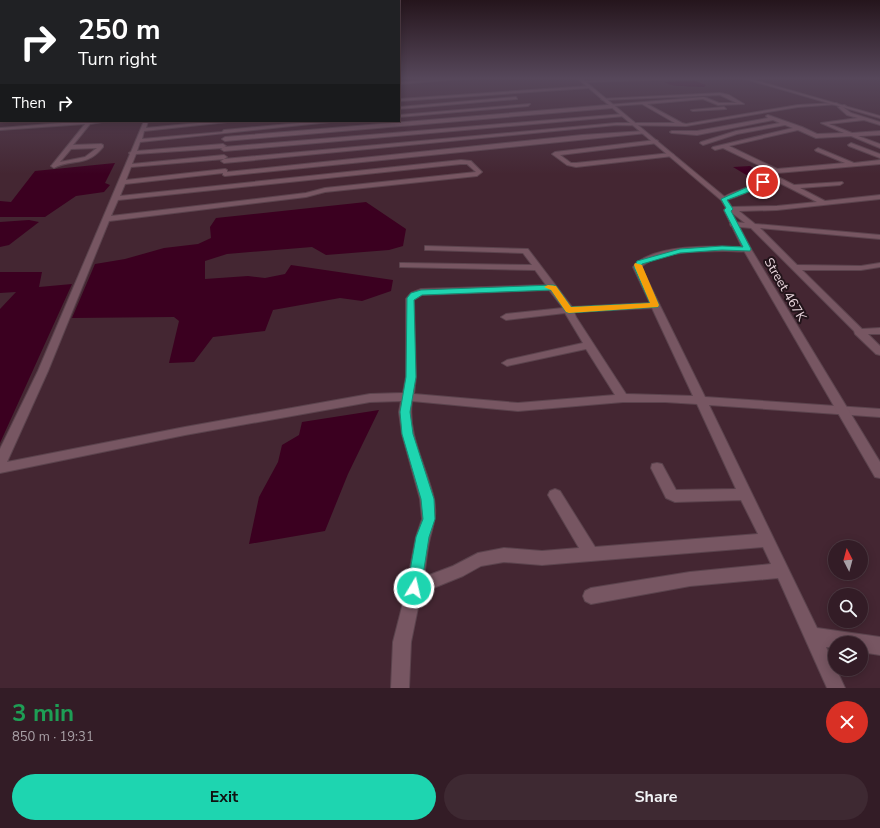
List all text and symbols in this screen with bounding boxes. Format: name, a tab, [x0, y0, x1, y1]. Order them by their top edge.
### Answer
text: 250 m	[78, 11, 161, 49]
icon: right	[12, 16, 64, 68]
text: Turn right	[78, 47, 157, 71]
icon: right	[54, 92, 76, 114]
text: Then	[12, 93, 46, 113]
pin	[746, 165, 780, 199]
icon: arrive	[752, 171, 774, 193]
street label: Street 467K	[760, 255, 811, 325]
north arrow	[828, 540, 868, 580]
map controls	[828, 540, 868, 676]
position arrow	[393, 567, 435, 609]
button: search	[828, 588, 868, 628]
button: layers	[828, 636, 868, 676]
text: 3 min	[12, 697, 74, 729]
button: close	[826, 701, 868, 743]
text: 850 m · 19:31	[12, 728, 94, 746]
button: Exit	[12, 774, 436, 820]
button: Share	[444, 774, 868, 820]

